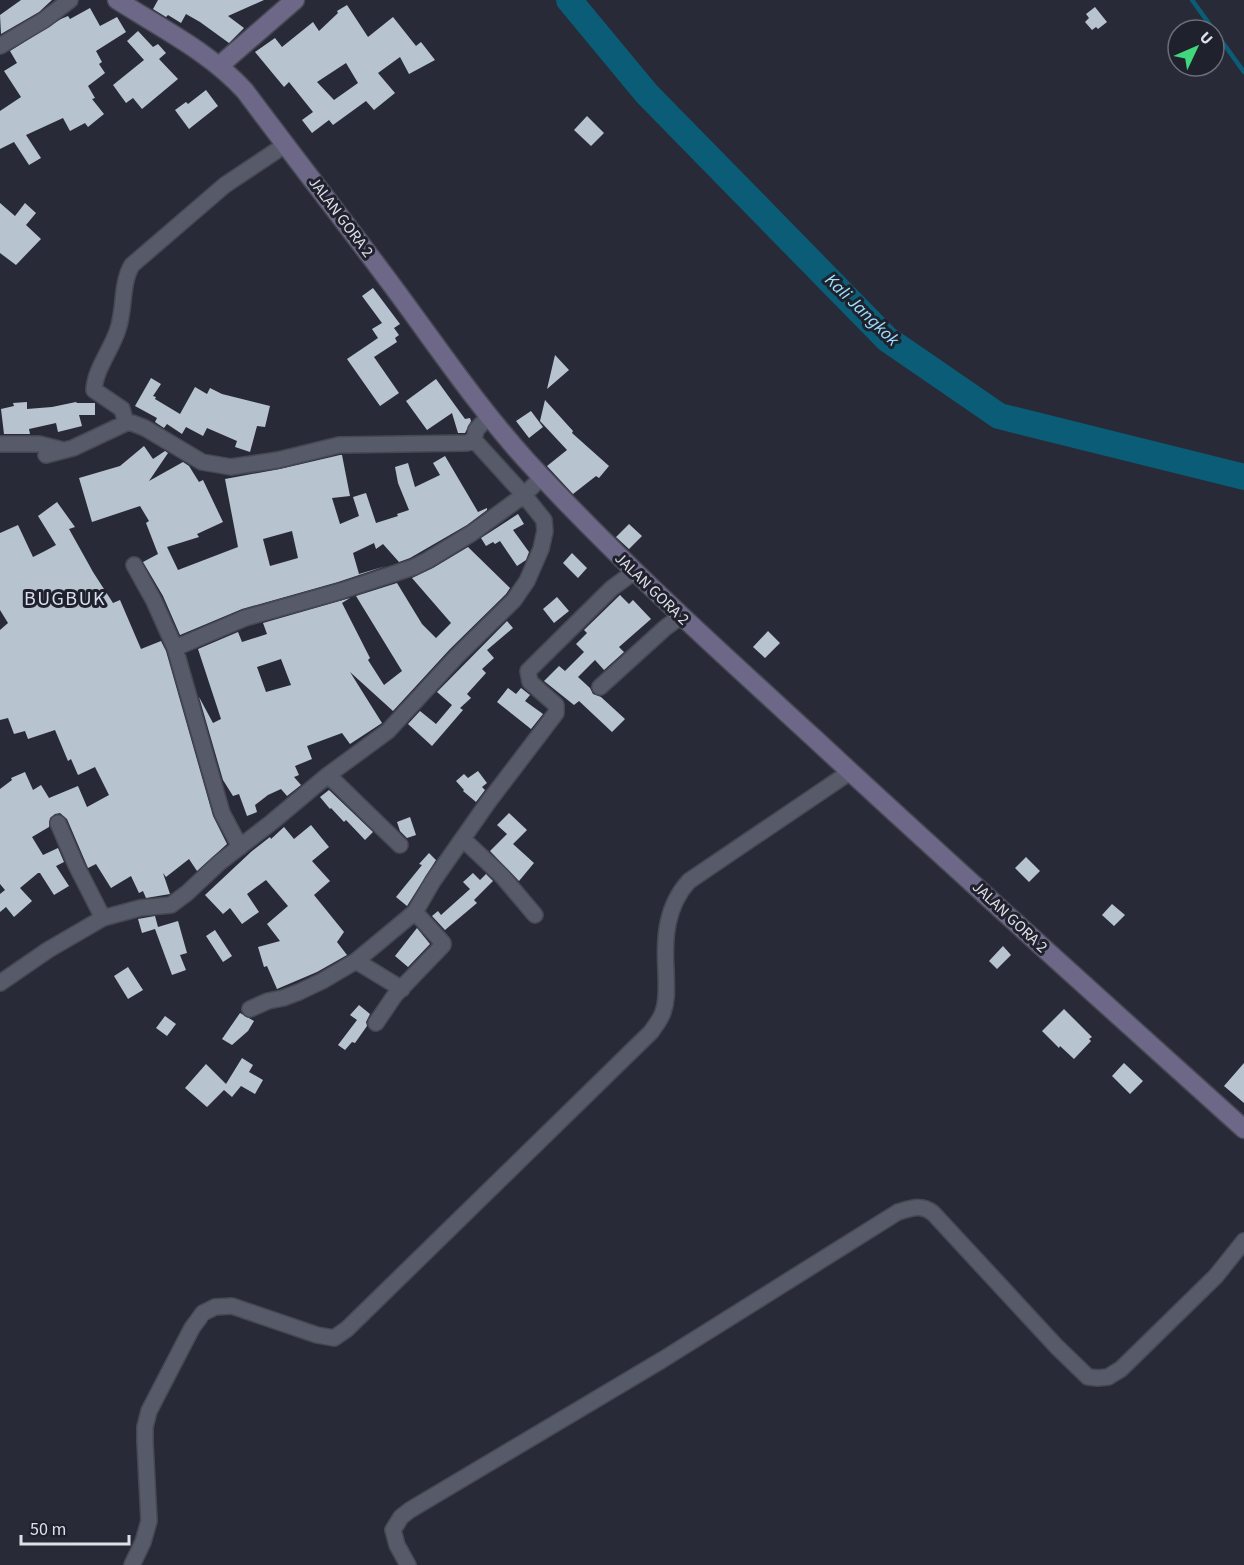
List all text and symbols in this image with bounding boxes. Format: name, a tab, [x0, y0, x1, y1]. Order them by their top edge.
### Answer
north arrow	[1166, 18, 1226, 78]
text: U	[1194, 27, 1218, 50]
street label: JALAN GORA 2	[303, 172, 379, 262]
water label: Kali Jangkok	[819, 268, 905, 352]
street label: JALAN GORA 2	[610, 548, 694, 630]
district label: BUGBUK	[24, 585, 106, 613]
street label: JALAN GORA 2	[967, 876, 1053, 958]
scale bar	[21, 1508, 129, 1546]
text: 50 m	[30, 1517, 66, 1542]

